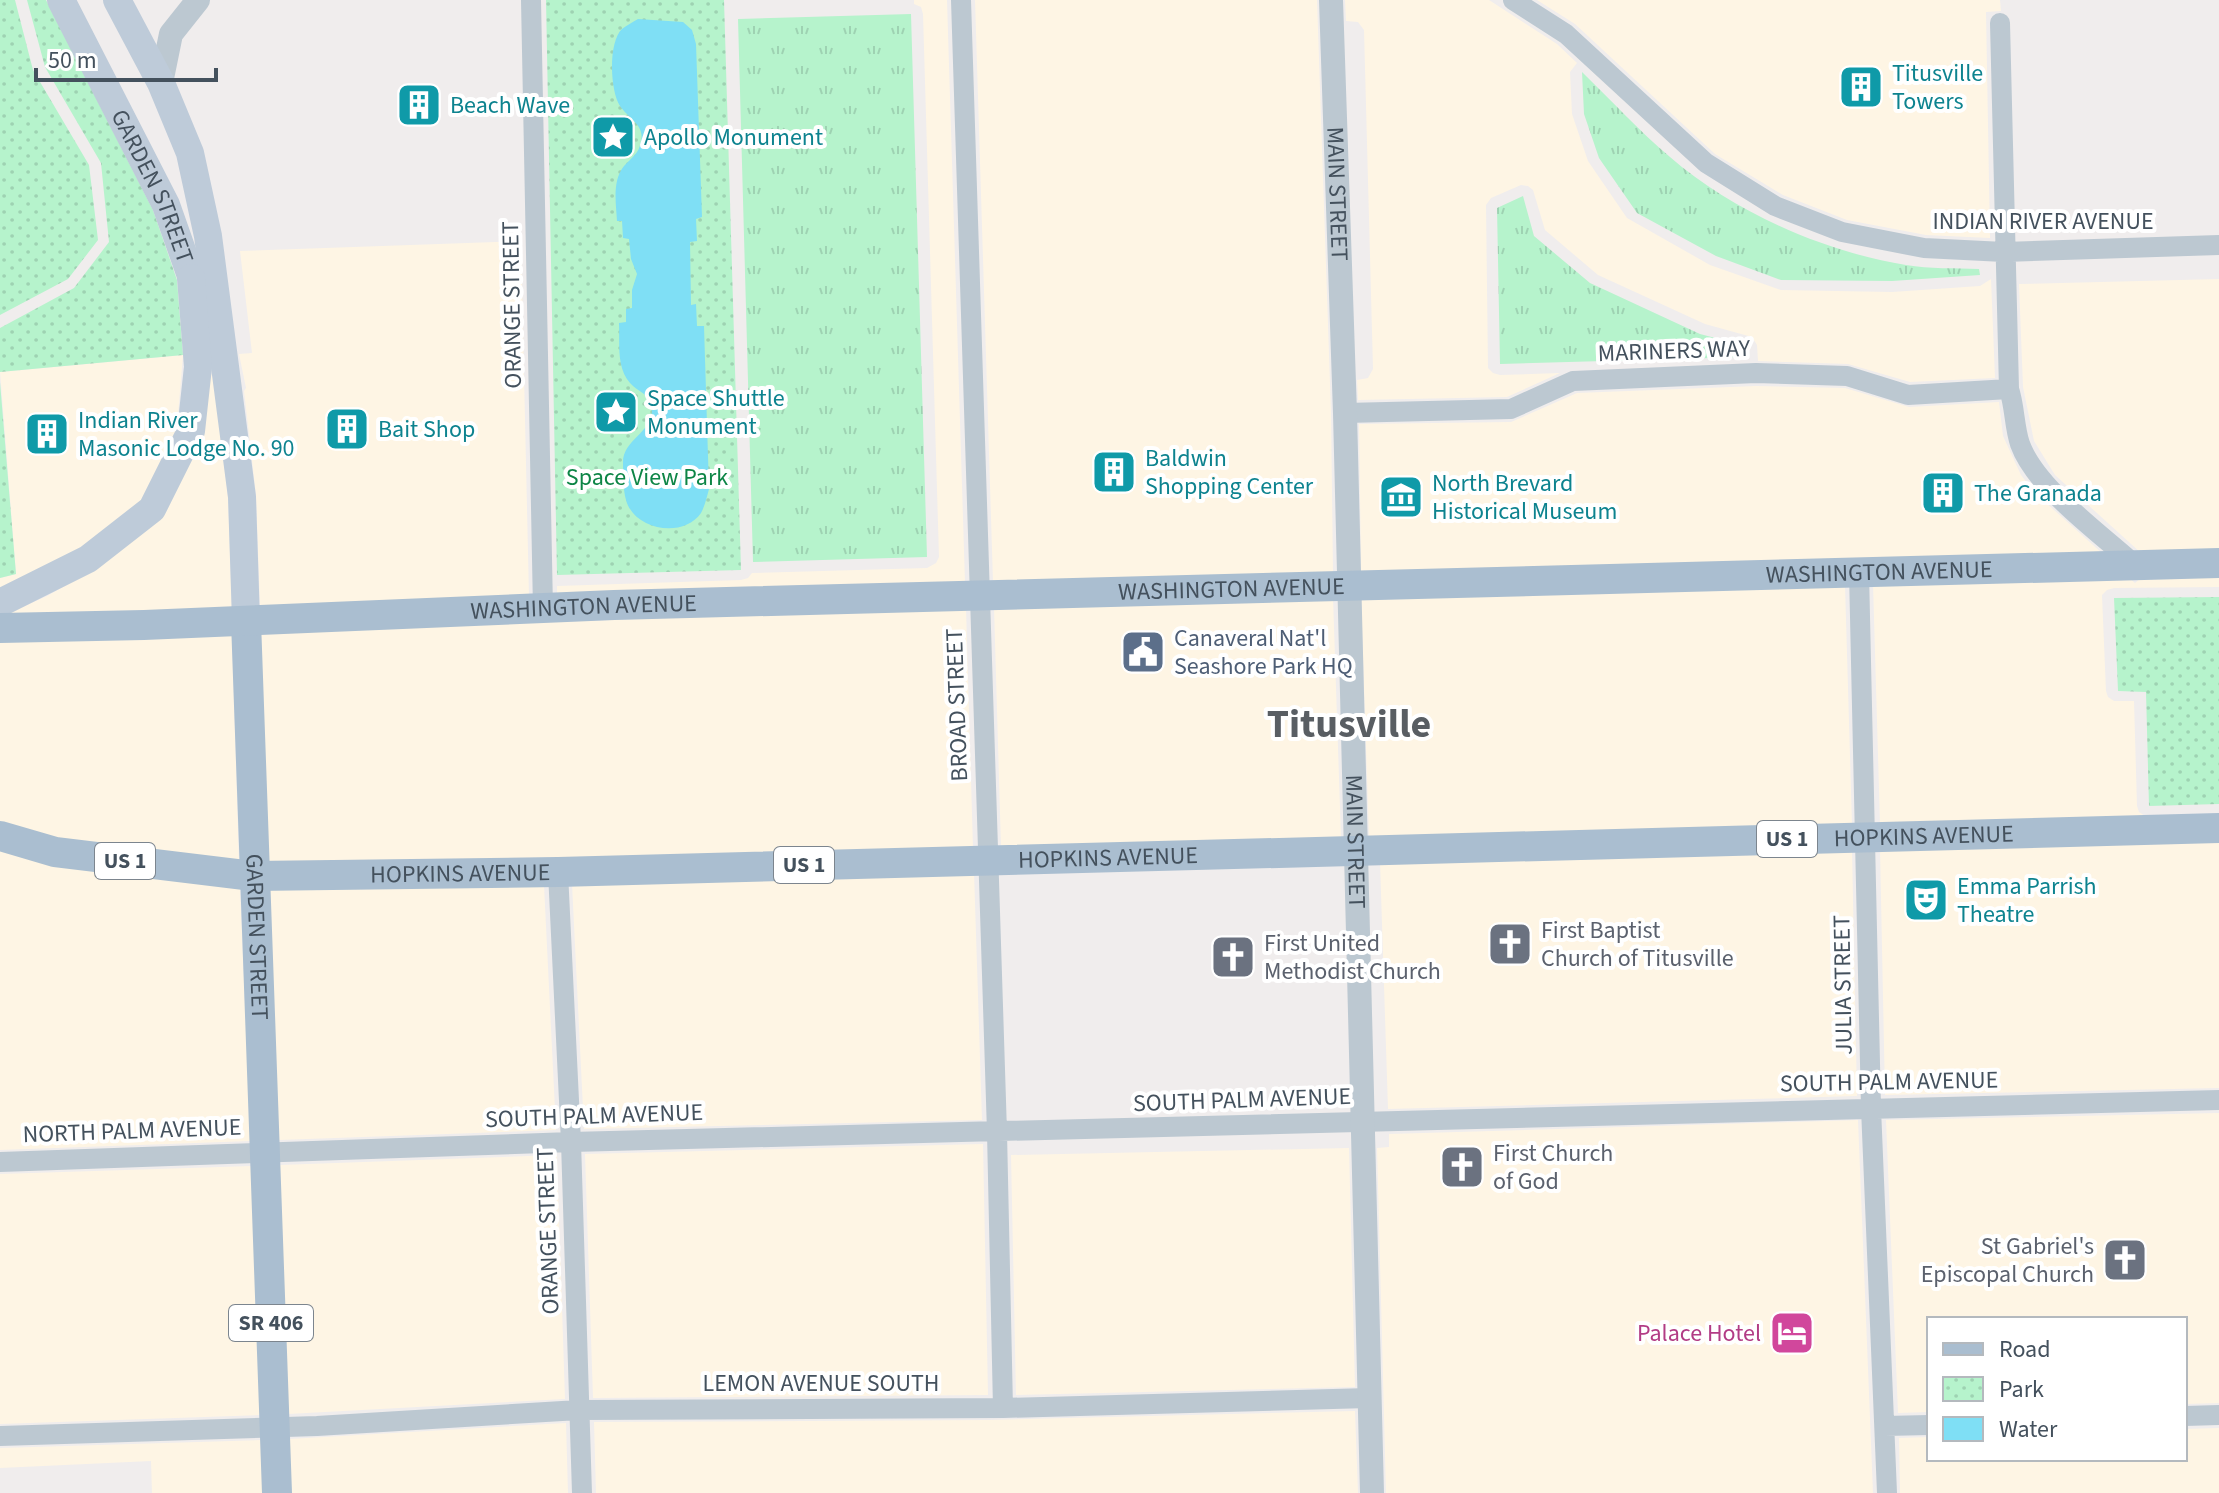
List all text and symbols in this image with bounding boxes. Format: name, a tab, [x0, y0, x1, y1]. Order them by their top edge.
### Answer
scale bar	[36, 32, 216, 82]
text: 50 m	[48, 43, 97, 78]
place label: Titusville Towers	[1892, 56, 1983, 119]
building icon: Titusville Towers	[1837, 63, 1885, 111]
building icon: Beach Wave	[395, 81, 443, 129]
place label: Beach Wave	[450, 88, 570, 123]
street label: GARDEN STREET	[102, 103, 203, 268]
place icon: Apollo Monument	[589, 113, 637, 161]
place label: Apollo Monument	[644, 120, 823, 155]
street label: MAIN STREET	[1318, 126, 1357, 262]
street label: INDIAN RIVER AVENUE	[1932, 204, 2154, 239]
street label: ORANGE STREET	[493, 221, 531, 389]
street label: MARINERS WAY	[1597, 331, 1751, 371]
place label: Space Shuttle Monument	[647, 381, 785, 444]
place icon: Space Shuttle Monument	[592, 388, 640, 436]
place label: Indian River Masonic Lodge No. 90	[78, 403, 295, 466]
building icon: Bait Shop	[323, 405, 371, 453]
building icon: Indian River Masonic Lodge No. 90	[23, 410, 71, 458]
place label: Bait Shop	[378, 412, 475, 447]
place label: Baldwin Shopping Center	[1145, 441, 1314, 504]
building icon: Baldwin Shopping Center	[1090, 448, 1138, 496]
park label: Space View Park	[566, 460, 728, 495]
place label: North Brevard Historical Museum	[1432, 466, 1617, 529]
building icon: The Granada	[1919, 469, 1967, 517]
museum icon: North Brevard Historical Museum	[1377, 473, 1425, 521]
place label: The Granada	[1974, 476, 2102, 511]
street label: WASHINGTON AVENUE	[1765, 551, 1993, 592]
street label: WASHINGTON AVENUE	[1118, 568, 1345, 609]
street label: WASHINGTON AVENUE	[470, 585, 697, 629]
place label: Canaveral Nat'l Seashore Park HQ	[1174, 621, 1353, 684]
street label: BROAD STREET	[937, 628, 977, 782]
public building icon: Canaveral Nat'l Seashore Park HQ	[1119, 628, 1167, 676]
district label: Titusville	[1267, 696, 1431, 753]
street label: MAIN STREET	[1337, 774, 1375, 909]
street label: HOPKINS AVENUE	[1833, 816, 2014, 856]
road number: US 1	[1757, 821, 1817, 857]
street label: HOPKINS AVENUE	[1018, 838, 1198, 877]
road number: US 1	[95, 843, 155, 879]
road number: US 1	[774, 847, 834, 883]
street label: GARDEN STREET	[237, 853, 278, 1021]
street label: HOPKINS AVENUE	[370, 855, 550, 892]
place label: Emma Parrish Theatre	[1957, 869, 2097, 932]
theatre icon: Emma Parrish Theatre	[1902, 876, 1950, 924]
place label: First Baptist Church of Titusville	[1541, 913, 1734, 976]
street label: JULIA STREET	[1824, 915, 1862, 1055]
church icon: First Baptist Church of Titusville	[1486, 920, 1534, 968]
place label: First United Methodist Church	[1264, 926, 1441, 989]
church icon: First United Methodist Church	[1209, 933, 1257, 981]
street label: SOUTH PALM AVENUE	[1780, 1063, 1998, 1101]
street label: SOUTH PALM AVENUE	[1132, 1079, 1352, 1121]
street label: SOUTH PALM AVENUE	[484, 1095, 704, 1137]
street label: NORTH PALM AVENUE	[22, 1110, 242, 1152]
place label: First Church of God	[1493, 1136, 1613, 1199]
church icon: First Church of God	[1438, 1143, 1486, 1191]
street label: ORANGE STREET	[528, 1147, 568, 1315]
place label: St Gabriel's Episcopal Church	[1921, 1229, 2094, 1292]
church icon: St Gabriel's Episcopal Church	[2101, 1236, 2149, 1284]
road number: SR 406	[229, 1305, 313, 1341]
hotel icon: Palace Hotel	[1768, 1309, 1816, 1357]
place label: Palace Hotel	[1637, 1316, 1761, 1351]
legend	[1927, 1317, 2187, 1461]
text: Road	[1999, 1332, 2051, 1367]
street label: LEMON AVENUE SOUTH	[703, 1366, 939, 1401]
text: Park	[1999, 1372, 2044, 1407]
text: Water	[1999, 1412, 2058, 1447]

